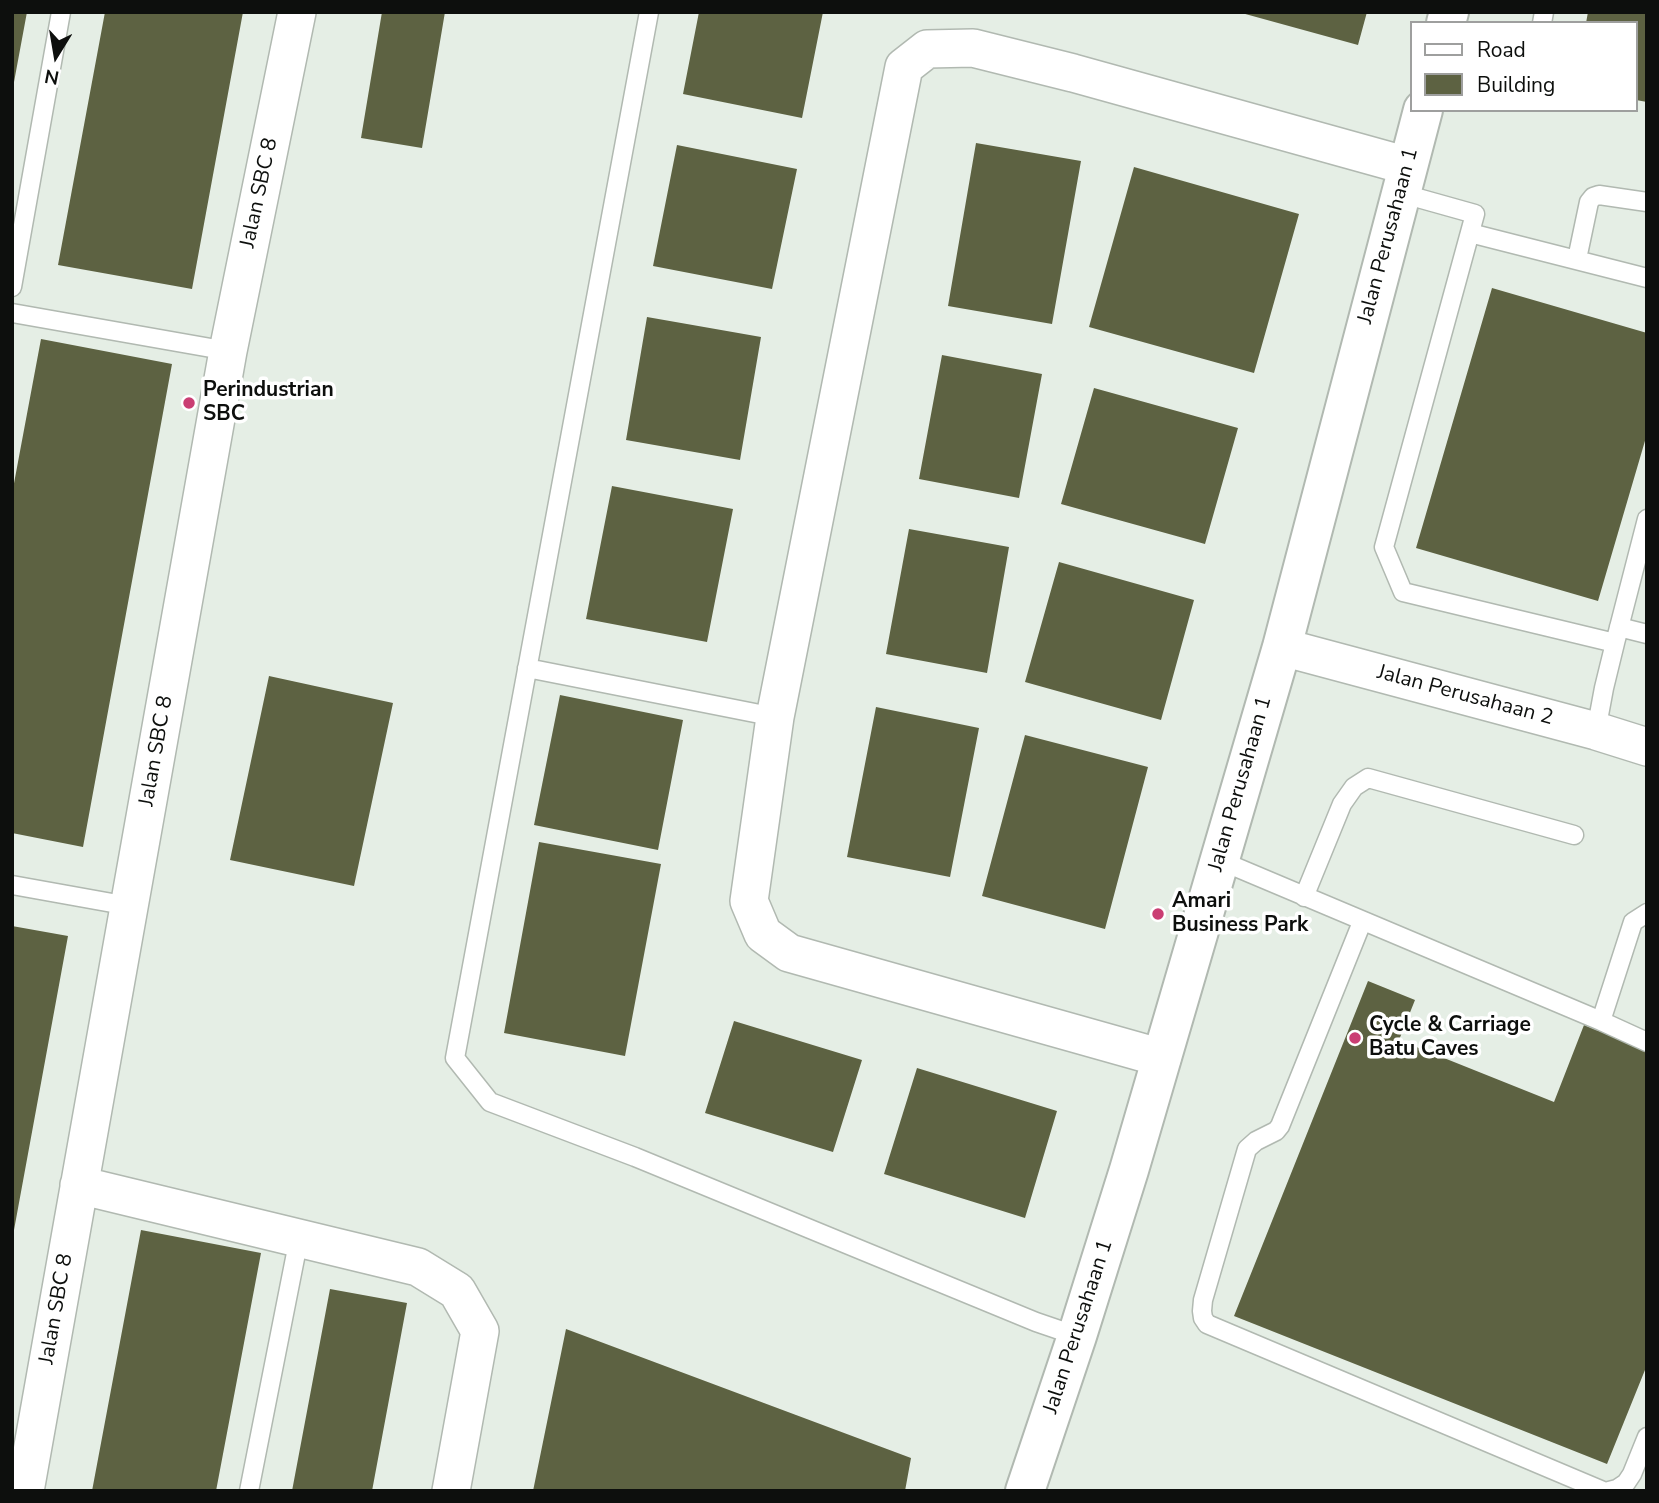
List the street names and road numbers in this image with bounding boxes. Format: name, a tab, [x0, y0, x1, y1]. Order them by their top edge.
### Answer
street label: Jalan SBC 8	[236, 136, 284, 250]
street label: Jalan Perusahaan 1	[1353, 145, 1425, 327]
street label: Jalan Perusahaan 2	[1374, 660, 1556, 732]
street label: Jalan Perusahaan 1	[1204, 693, 1278, 875]
street label: Jalan SBC 8	[135, 694, 179, 808]
street label: Jalan Perusahaan 1	[1039, 1237, 1119, 1417]
street label: Jalan SBC 8	[35, 1252, 79, 1366]

